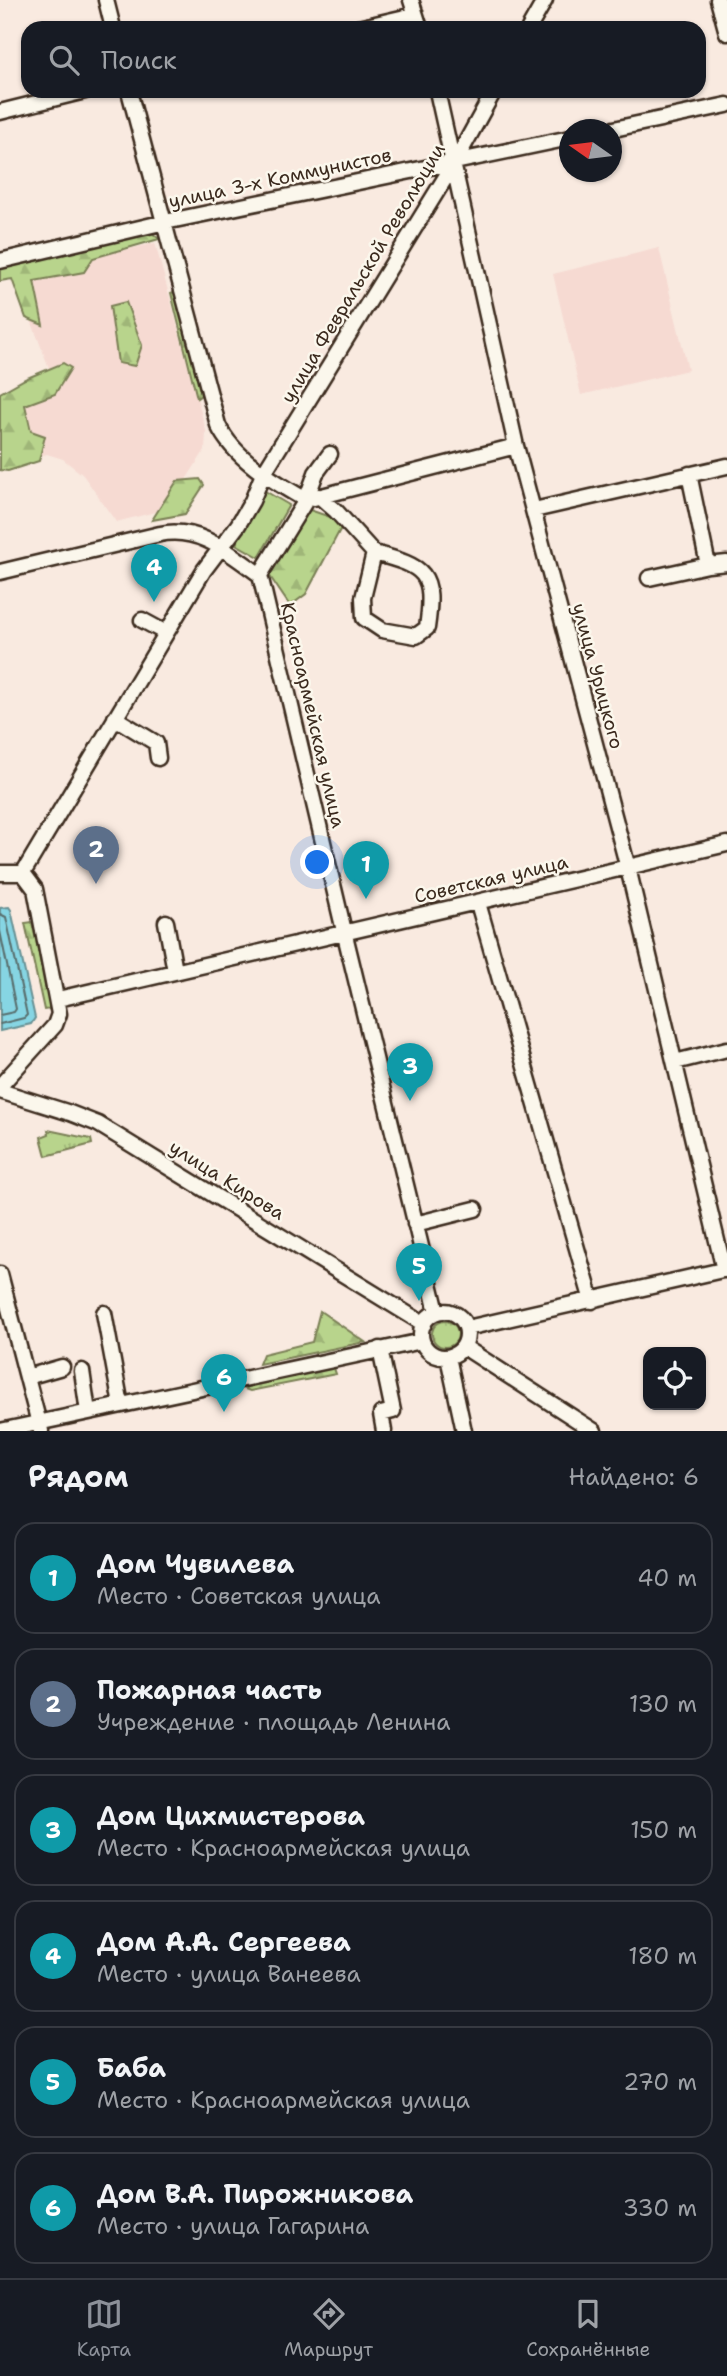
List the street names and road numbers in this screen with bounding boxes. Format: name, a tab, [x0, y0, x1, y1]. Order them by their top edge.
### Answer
street label: улица Февральской Революции	[275, 138, 451, 408]
street label: улица 3-х Коммунистов	[166, 142, 394, 214]
street label: Красноармейская улица	[275, 600, 351, 831]
street label: улица Урицкого	[566, 600, 630, 752]
street label: Советская улица	[412, 849, 571, 909]
street label: улица Кирова	[164, 1134, 290, 1226]

